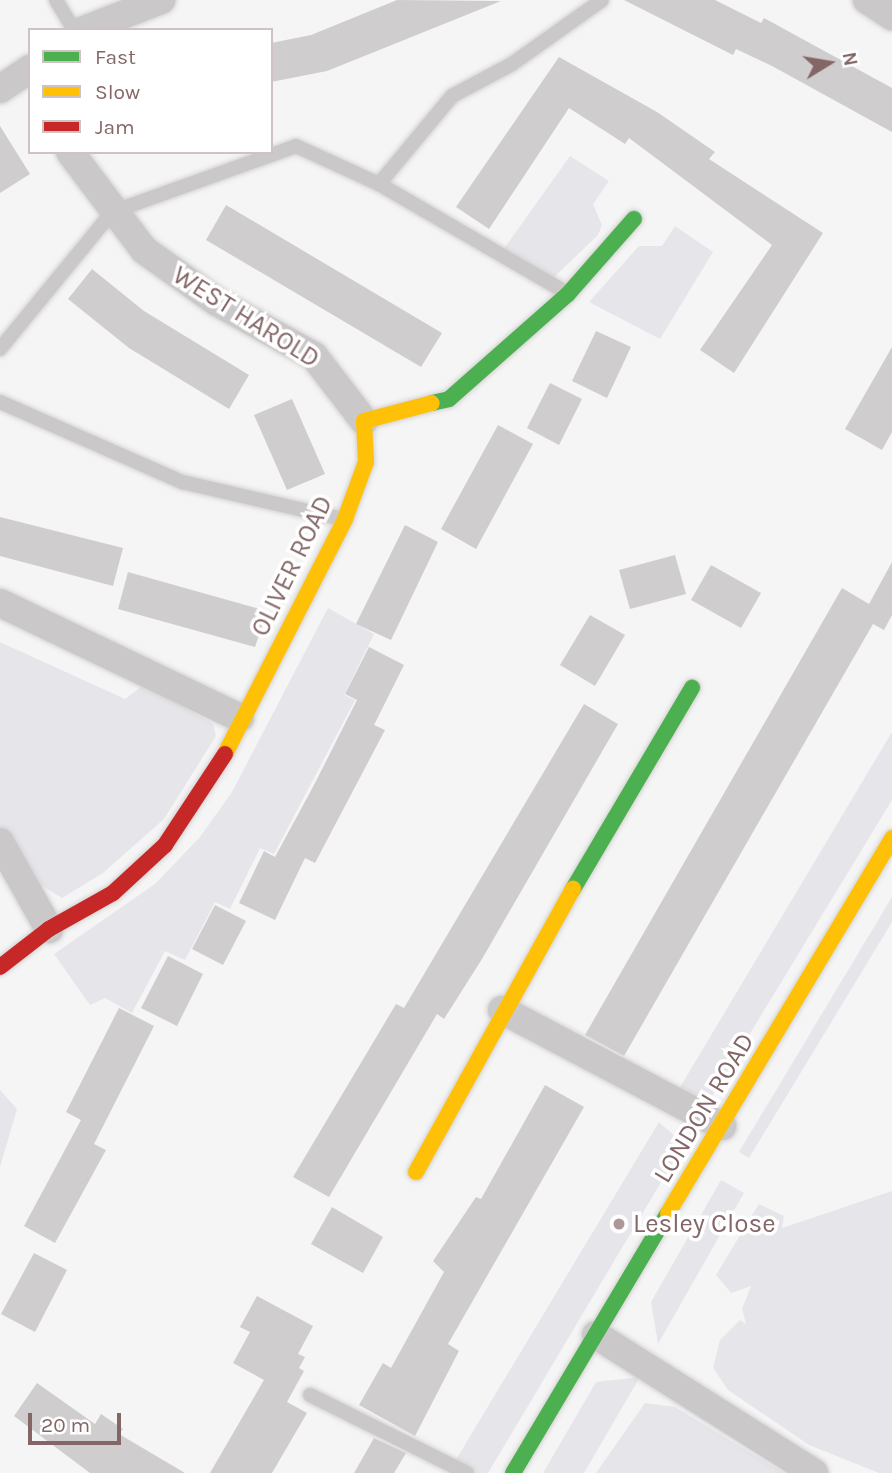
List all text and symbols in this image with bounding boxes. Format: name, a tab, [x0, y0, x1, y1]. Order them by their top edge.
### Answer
legend	[28, 28, 273, 154]
north arrow	[794, 28, 864, 98]
text: Fast	[95, 45, 136, 69]
text: N	[838, 50, 862, 68]
text: Slow	[95, 80, 140, 104]
text: Jam	[95, 115, 135, 139]
street label: WEST HAROLD	[167, 259, 325, 375]
street label: OLIVER ROAD	[245, 491, 339, 641]
street label: LONDON ROAD	[647, 1027, 761, 1189]
place label: Lesley Close	[633, 1208, 776, 1240]
marker: Lesley Close	[611, 1216, 627, 1232]
scale bar	[32, 1400, 124, 1444]
text: 20 m	[41, 1413, 90, 1437]

